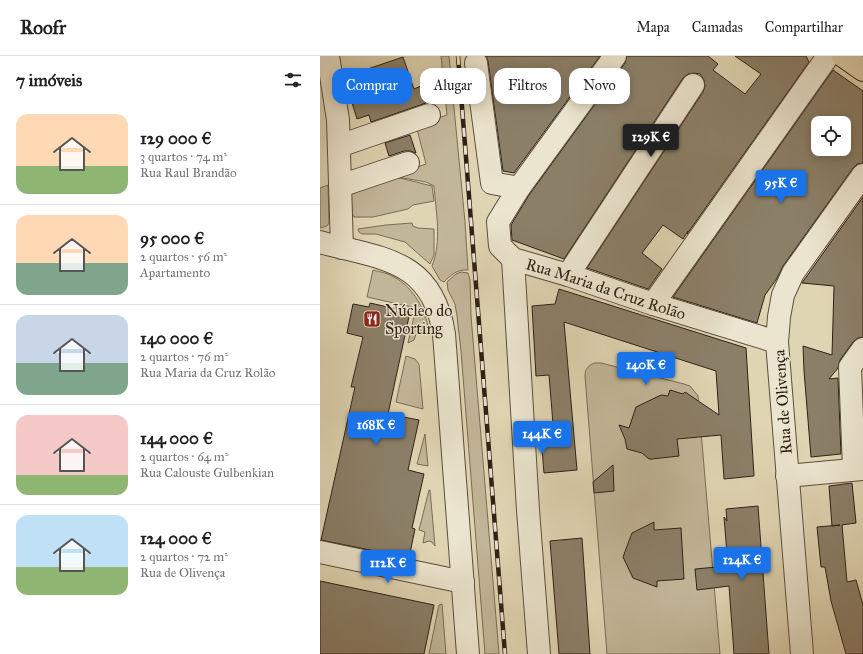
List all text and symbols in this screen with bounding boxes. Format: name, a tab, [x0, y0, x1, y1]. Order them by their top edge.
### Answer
text: Roofr	[20, 16, 66, 39]
text: Mapa	[636, 19, 670, 36]
text: Camadas	[692, 19, 743, 36]
text: Compartilhar	[765, 19, 843, 36]
chip: Comprar	[332, 68, 412, 104]
chip: Alugar	[420, 68, 486, 104]
chip: Filtros	[494, 68, 561, 104]
chip: Novo	[569, 68, 630, 104]
icon: filters	[282, 69, 304, 91]
text: 7 imóveis	[16, 70, 82, 91]
map controls	[811, 116, 851, 156]
button: locate	[811, 116, 851, 156]
pin: 129K €	[618, 124, 684, 158]
text: 129 000 €	[140, 128, 212, 149]
text: 129K €	[632, 129, 670, 145]
icon: home	[48, 130, 96, 178]
text: 3 quartos · 74 m²	[140, 149, 227, 165]
text: Rua Raul Brandão	[140, 165, 237, 181]
pin: 95K €	[753, 170, 809, 204]
text: 95K €	[765, 175, 797, 191]
text: 95 000 €	[140, 228, 204, 249]
icon: home	[48, 231, 96, 279]
text: 2 quartos · 56 m²	[140, 249, 227, 265]
street label: Rua Maria da Cruz Rolão	[524, 254, 688, 323]
text: Apartamento	[140, 265, 210, 281]
place label: Núcleo do Sporting	[385, 301, 452, 339]
restaurant icon: Núcleo do Sporting	[362, 309, 382, 329]
text: 140 000 €	[140, 328, 213, 349]
icon: home	[48, 331, 96, 379]
text: 2 quartos · 76 m²	[140, 349, 228, 365]
street label: Rua de Olivença	[769, 349, 796, 455]
pin: 140K €	[613, 352, 679, 386]
text: 140K €	[626, 357, 666, 373]
text: Rua Maria da Cruz Rolão	[140, 365, 276, 381]
pin: 168K €	[343, 412, 409, 446]
text: 168K €	[357, 417, 395, 433]
pin: 144K €	[509, 421, 575, 455]
text: 144K €	[522, 426, 562, 442]
text: 144 000 €	[140, 428, 213, 449]
icon: home	[48, 431, 96, 479]
text: 2 quartos · 64 m²	[140, 449, 229, 465]
text: Rua Calouste Gulbenkian	[140, 465, 274, 481]
text: 124 000 €	[140, 528, 212, 549]
icon: home	[48, 531, 96, 579]
pin: 124K €	[709, 547, 775, 581]
text: 2 quartos · 72 m²	[140, 549, 228, 565]
pin: 112K €	[355, 550, 421, 584]
text: 124K €	[723, 552, 761, 568]
text: 112K €	[370, 555, 406, 571]
text: Rua de Olivença	[140, 565, 225, 581]

